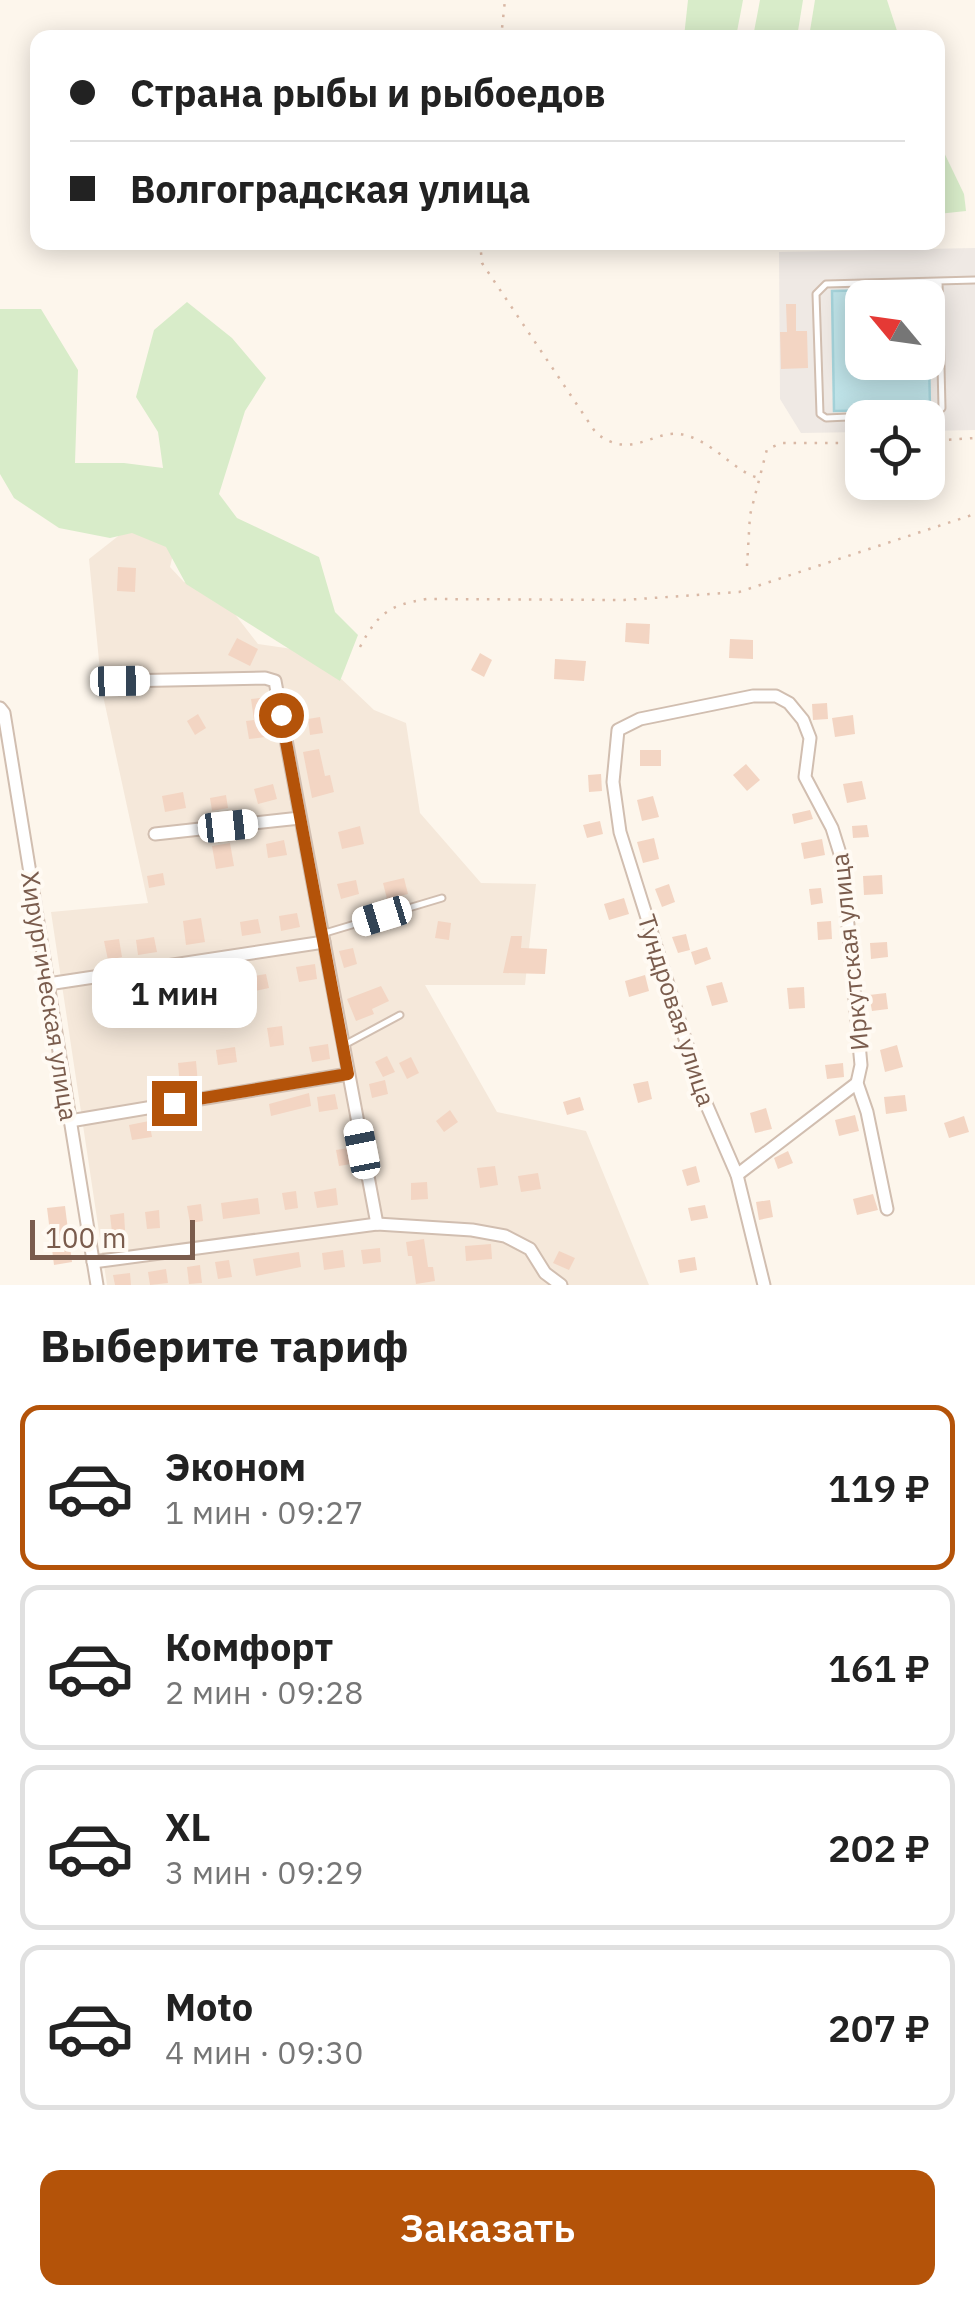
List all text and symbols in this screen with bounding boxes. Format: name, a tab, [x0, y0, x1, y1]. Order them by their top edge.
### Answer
text: Страна рыбы и рыбоедов	[130, 68, 606, 117]
text: Волгоградская улица	[130, 164, 530, 213]
north arrow	[845, 280, 945, 380]
map controls	[845, 280, 945, 500]
button: locate	[845, 400, 945, 500]
car	[90, 665, 150, 697]
route start	[259, 693, 304, 738]
car	[197, 808, 259, 844]
street label: Иркутская улица	[822, 852, 876, 1052]
street label: Хирургическая улица	[14, 869, 86, 1123]
car	[349, 893, 415, 939]
street label: Тундровая улица	[630, 910, 724, 1110]
callout: 1 мин	[91, 958, 256, 1028]
text: 1 мин	[130, 972, 219, 1014]
route end	[152, 1081, 197, 1126]
car	[342, 1117, 382, 1181]
scale bar	[30, 1215, 195, 1260]
text: 100 m	[45, 1219, 126, 1256]
text: Выберите тариф	[40, 1316, 409, 1374]
text: Эконом	[165, 1442, 306, 1491]
icon: car	[45, 1443, 135, 1533]
text: 119 ₽	[828, 1463, 930, 1512]
text: 1 мин · 09:27	[165, 1491, 363, 1533]
text: Комфорт	[165, 1622, 333, 1671]
icon: car	[45, 1623, 135, 1713]
text: 161 ₽	[828, 1643, 930, 1692]
text: 2 мин · 09:28	[165, 1671, 363, 1713]
text: XL	[165, 1802, 211, 1851]
icon: car	[45, 1803, 135, 1893]
text: 202 ₽	[828, 1823, 930, 1872]
text: 3 мин · 09:29	[165, 1851, 363, 1893]
text: Moto	[165, 1982, 253, 2031]
icon: car	[45, 1983, 135, 2073]
text: 207 ₽	[828, 2003, 930, 2052]
text: 4 мин · 09:30	[165, 2031, 363, 2073]
button: Заказать	[40, 2170, 935, 2285]

